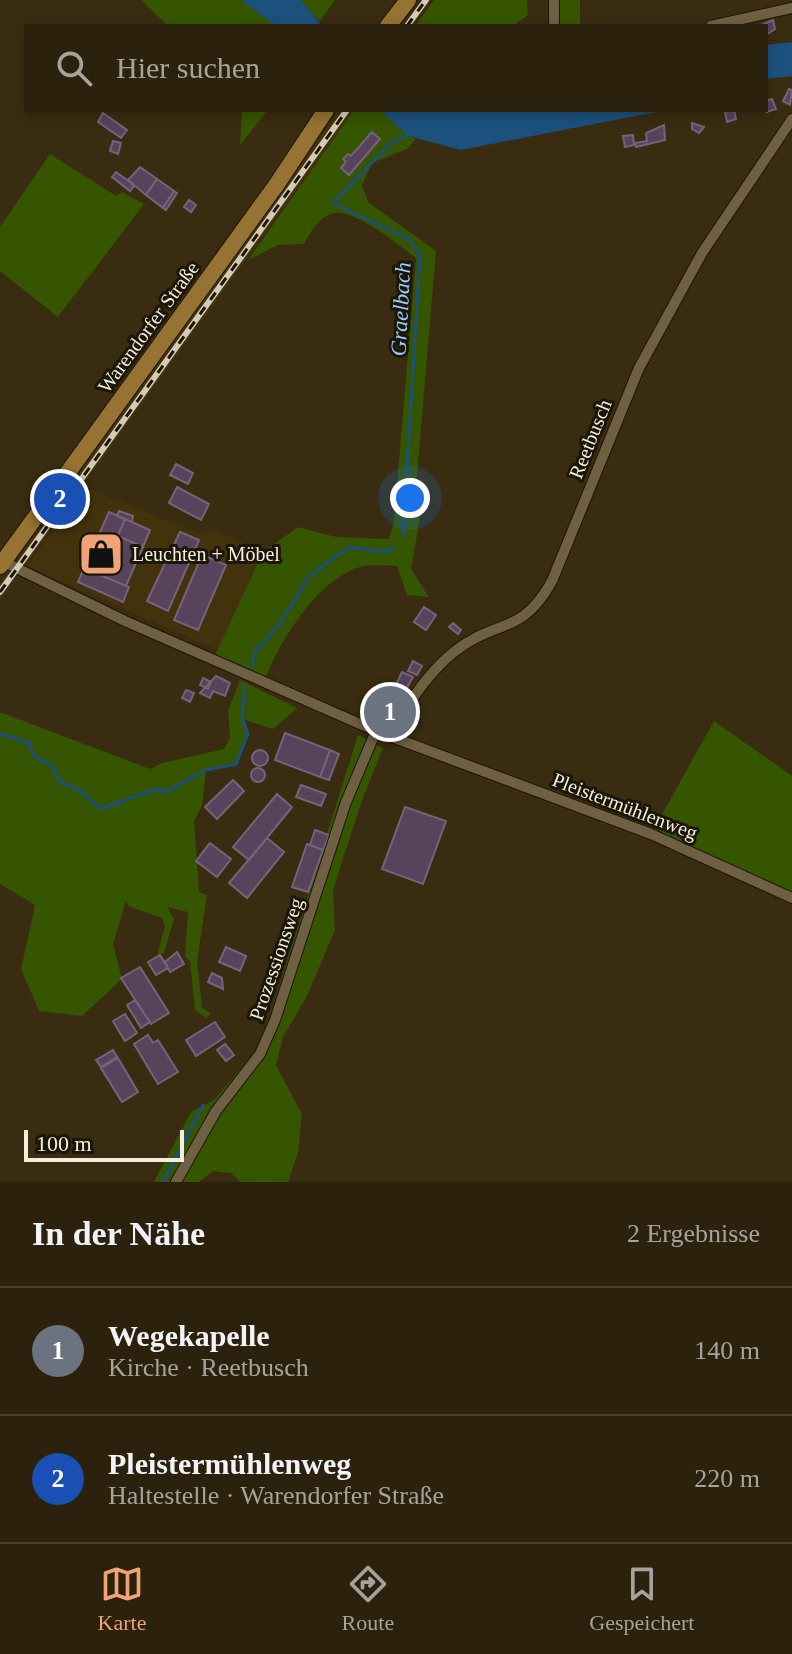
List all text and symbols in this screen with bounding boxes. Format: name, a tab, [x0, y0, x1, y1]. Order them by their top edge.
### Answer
search box	[24, 24, 768, 112]
icon: search	[52, 46, 96, 90]
text: Hier suchen	[116, 51, 260, 84]
street label: Warendorfer Straße	[93, 257, 203, 397]
water label: Graelbach	[386, 261, 415, 357]
street label: Reetbusch	[564, 396, 616, 482]
pin: 2	[34, 469, 86, 529]
your location	[390, 478, 430, 518]
shop icon: Leuchten + Möbel	[77, 530, 125, 578]
place label: Leuchten + Möbel	[132, 543, 280, 565]
pin: 1	[364, 682, 416, 742]
street label: Pleistermühlenweg	[549, 768, 701, 845]
street label: Prozessionsweg	[245, 895, 308, 1023]
scale bar	[24, 1126, 184, 1162]
text: 100 m	[36, 1131, 92, 1156]
text: In der Nähe	[32, 1215, 205, 1252]
text: 2 Ergebnisse	[627, 1219, 760, 1248]
text: Wegekapelle	[108, 1319, 270, 1352]
text: 1	[52, 1336, 65, 1365]
text: 140 m	[694, 1336, 760, 1365]
text: Kirche · Reetbusch	[108, 1353, 309, 1382]
text: Pleistermühlenweg	[108, 1447, 351, 1480]
text: 2	[52, 1464, 65, 1493]
text: 220 m	[694, 1464, 760, 1493]
text: Haltestelle · Warendorfer Straße	[108, 1481, 444, 1510]
tab: Karte	[98, 1562, 146, 1636]
tab: Route	[342, 1562, 394, 1636]
tab: Gespeichert	[589, 1562, 694, 1636]

